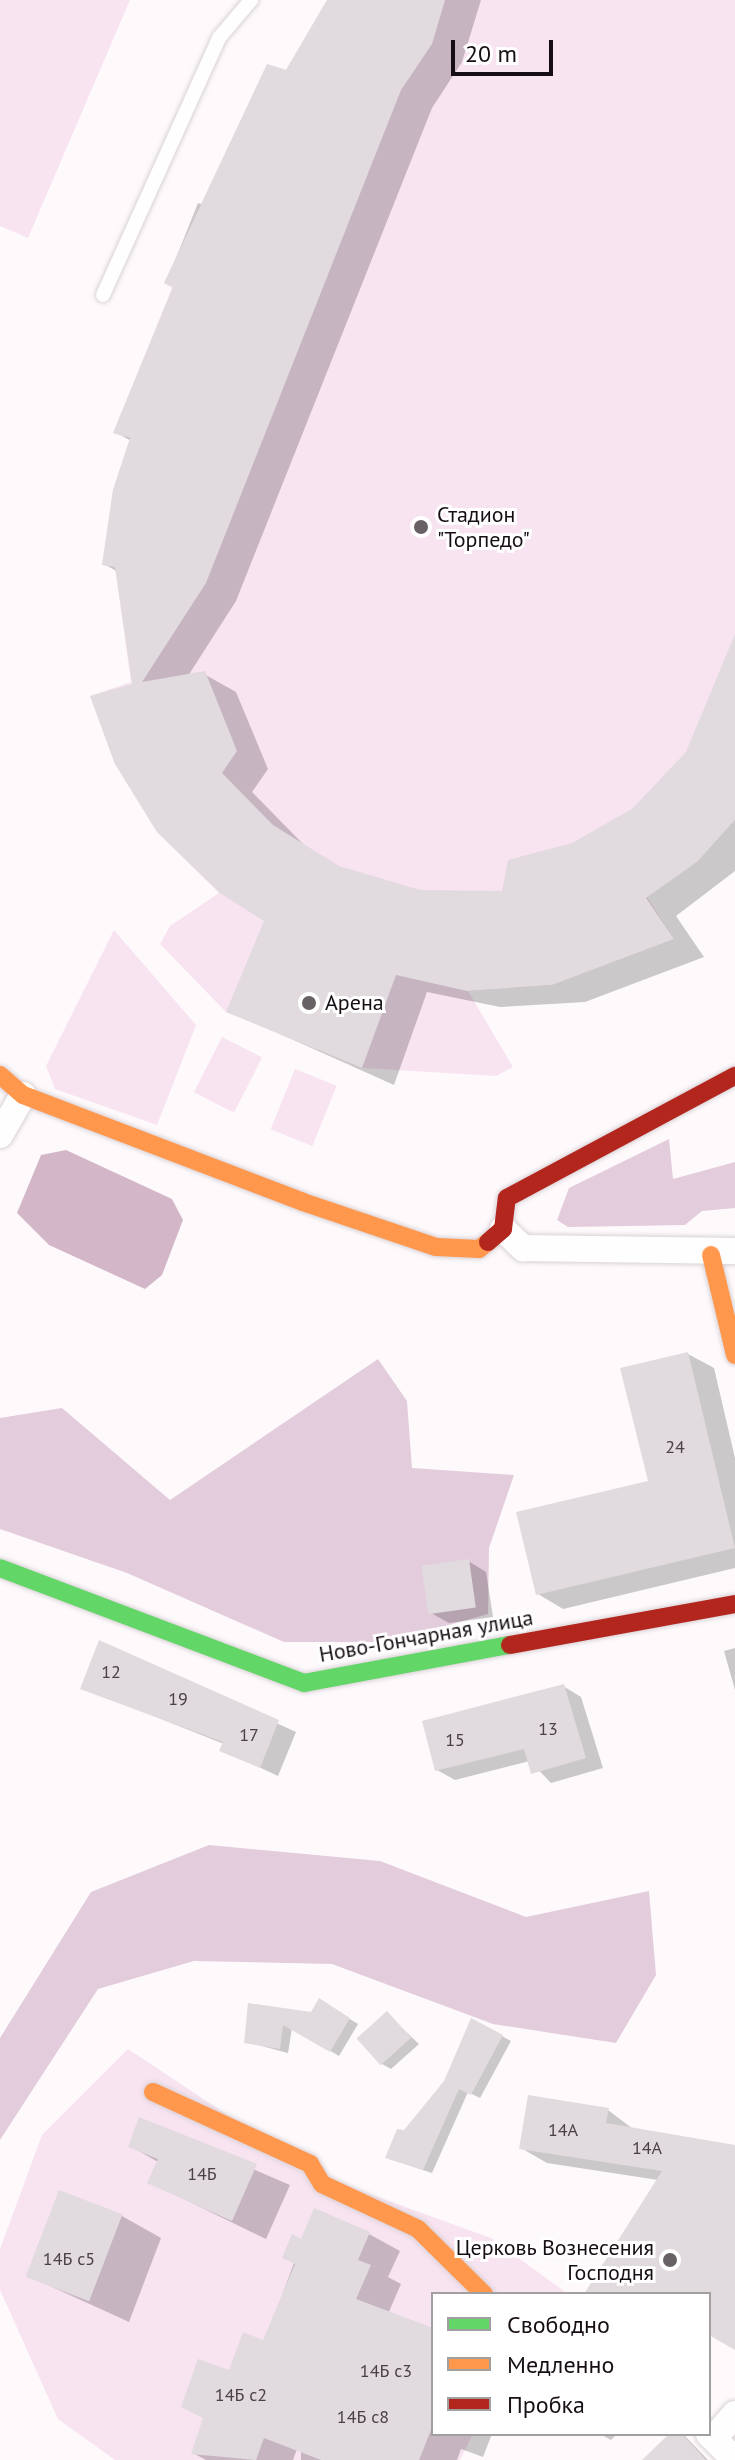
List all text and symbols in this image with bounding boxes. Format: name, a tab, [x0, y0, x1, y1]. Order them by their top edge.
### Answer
scale bar	[455, 24, 557, 74]
text: 20 m	[465, 38, 517, 69]
place label: Стадион "Торпедо"	[437, 501, 530, 552]
marker: Стадион "Торпедо"	[412, 518, 430, 536]
place label: Арена	[325, 990, 384, 1016]
marker: Арена	[300, 994, 318, 1012]
house number: 24	[665, 1436, 685, 1458]
street label: Ново-Гончарная улица	[317, 1604, 535, 1668]
house number: 12	[101, 1661, 121, 1683]
house number: 19	[168, 1688, 188, 1710]
house number: 13	[538, 1718, 558, 1740]
house number: 17	[239, 1724, 259, 1746]
house number: 15	[445, 1729, 465, 1751]
house number: 14А	[548, 2119, 578, 2141]
house number: 14А	[632, 2137, 662, 2159]
house number: 14Б	[187, 2163, 217, 2185]
place label: Церковь Вознесения Господня	[455, 2234, 654, 2286]
house number: 14Б с5	[43, 2248, 95, 2270]
marker: Церковь Вознесения Господня	[661, 2251, 679, 2269]
legend	[431, 2292, 711, 2436]
text: Свободно	[507, 2309, 610, 2340]
text: Медленно	[507, 2349, 614, 2380]
house number: 14Б с3	[360, 2360, 412, 2382]
house number: 14Б с2	[215, 2384, 267, 2406]
text: Пробка	[507, 2389, 585, 2420]
house number: 14Б с8	[337, 2406, 389, 2428]

